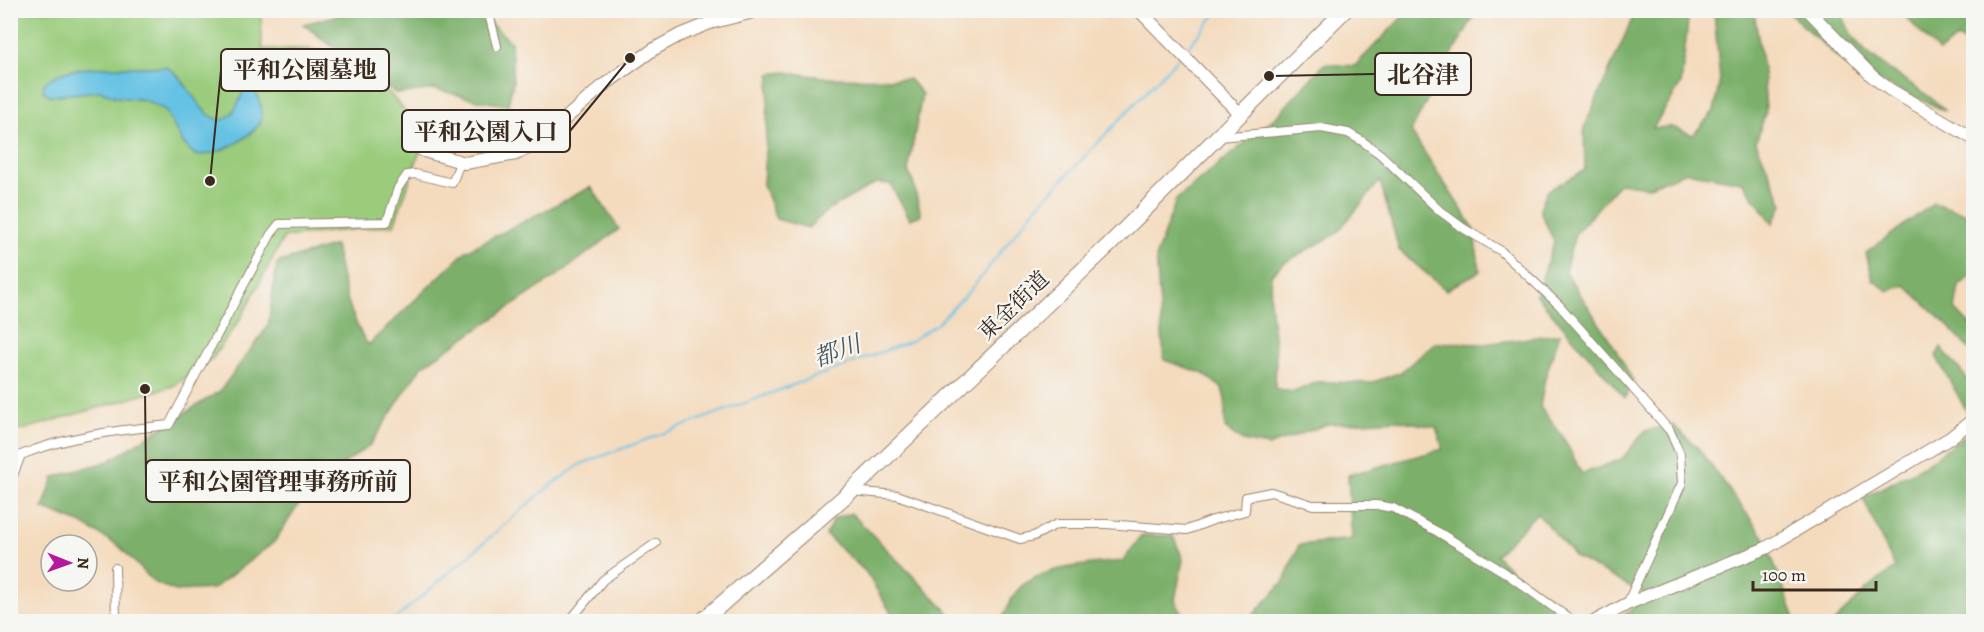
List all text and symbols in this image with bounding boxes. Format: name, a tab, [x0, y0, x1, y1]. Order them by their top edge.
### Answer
callout: 平和公園墓地	[221, 49, 389, 91]
callout: 北谷津	[1375, 53, 1471, 95]
text: 平和公園墓地	[233, 54, 377, 86]
text: 北谷津	[1387, 59, 1459, 91]
callout: 平和公園入口	[402, 110, 570, 152]
text: 平和公園入口	[414, 116, 558, 148]
street label: 東金街道	[972, 264, 1056, 347]
water label: 都川	[809, 327, 868, 374]
callout: 平和公園管理事務所前	[146, 460, 410, 502]
text: 平和公園管理事務所前	[158, 466, 398, 498]
north arrow	[39, 533, 99, 593]
scale bar	[1753, 554, 1876, 592]
text: N	[72, 557, 94, 570]
text: 100 m	[1762, 563, 1806, 587]

